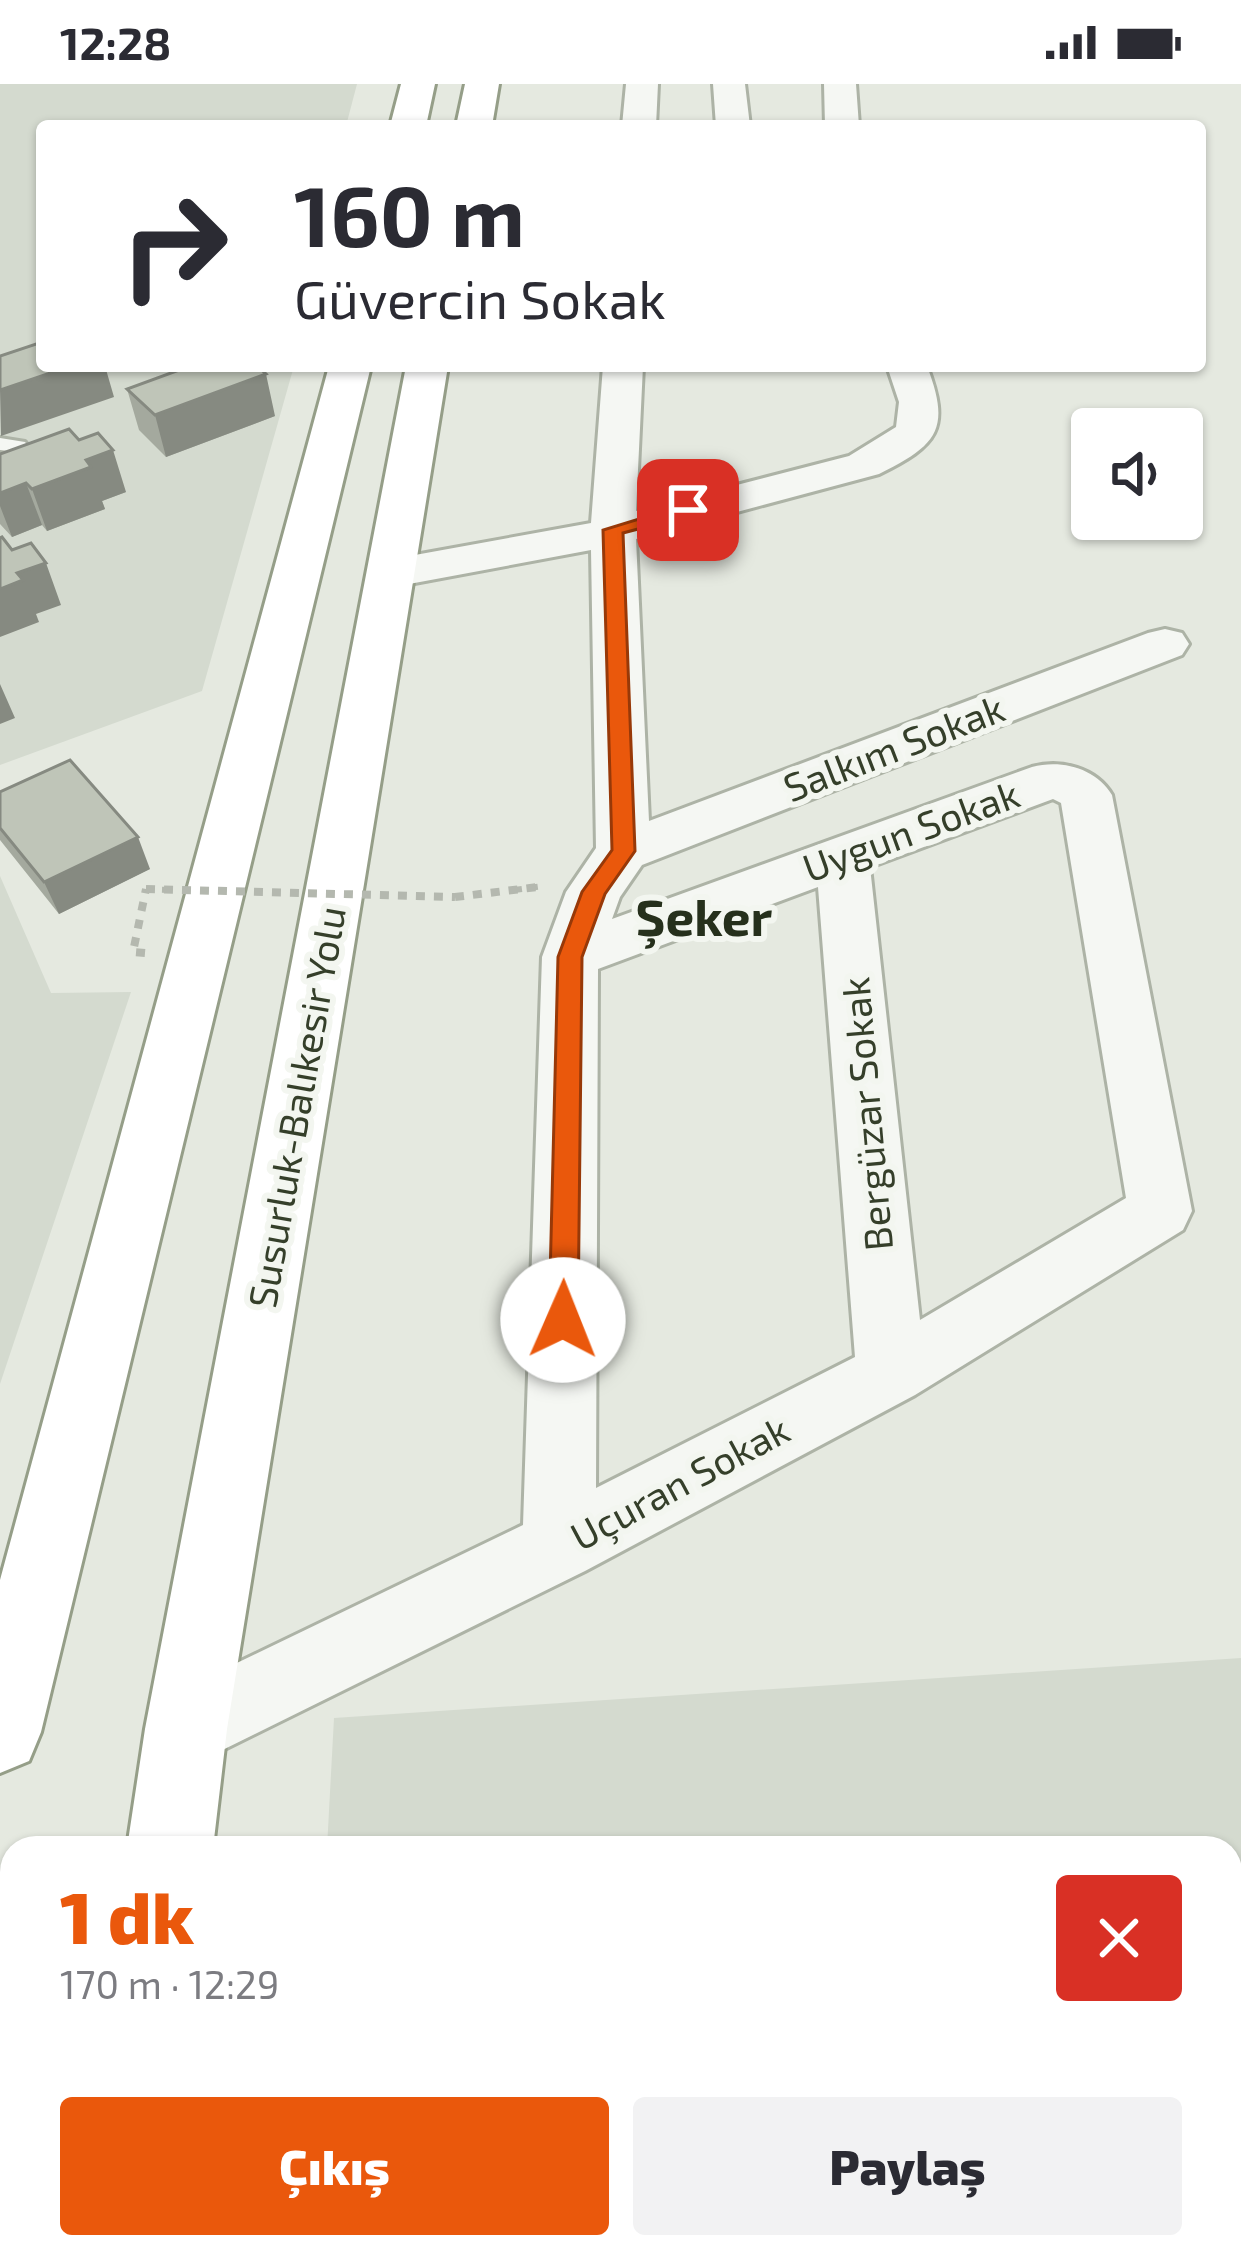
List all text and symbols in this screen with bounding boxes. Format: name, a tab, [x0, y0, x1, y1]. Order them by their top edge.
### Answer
text: 12:28	[60, 15, 171, 69]
text: 160 m	[294, 163, 525, 264]
icon: right	[96, 168, 252, 324]
text: Güvercin Sokak	[294, 265, 666, 330]
map controls	[1071, 408, 1203, 540]
button: sound	[1071, 408, 1203, 540]
pin	[637, 459, 739, 561]
icon: arrive	[655, 477, 721, 543]
street label: Salkım Sokak	[777, 683, 1011, 810]
street label: Uygun Sokak	[796, 769, 1025, 890]
district label: Şeker	[636, 885, 773, 949]
street label: Susurluk-Balıkesir Yolu	[237, 902, 354, 1311]
street label: Bergüzar Sokak	[830, 975, 901, 1253]
position arrow	[500, 1257, 626, 1383]
street label: Uçuran Sokak	[562, 1404, 798, 1561]
text: 1 dk	[60, 1872, 194, 1958]
button: close	[1056, 1875, 1182, 2001]
text: 170 m · 12:29	[60, 1960, 279, 2007]
button: Çıkış	[60, 2097, 609, 2235]
button: Paylaş	[633, 2097, 1182, 2235]

